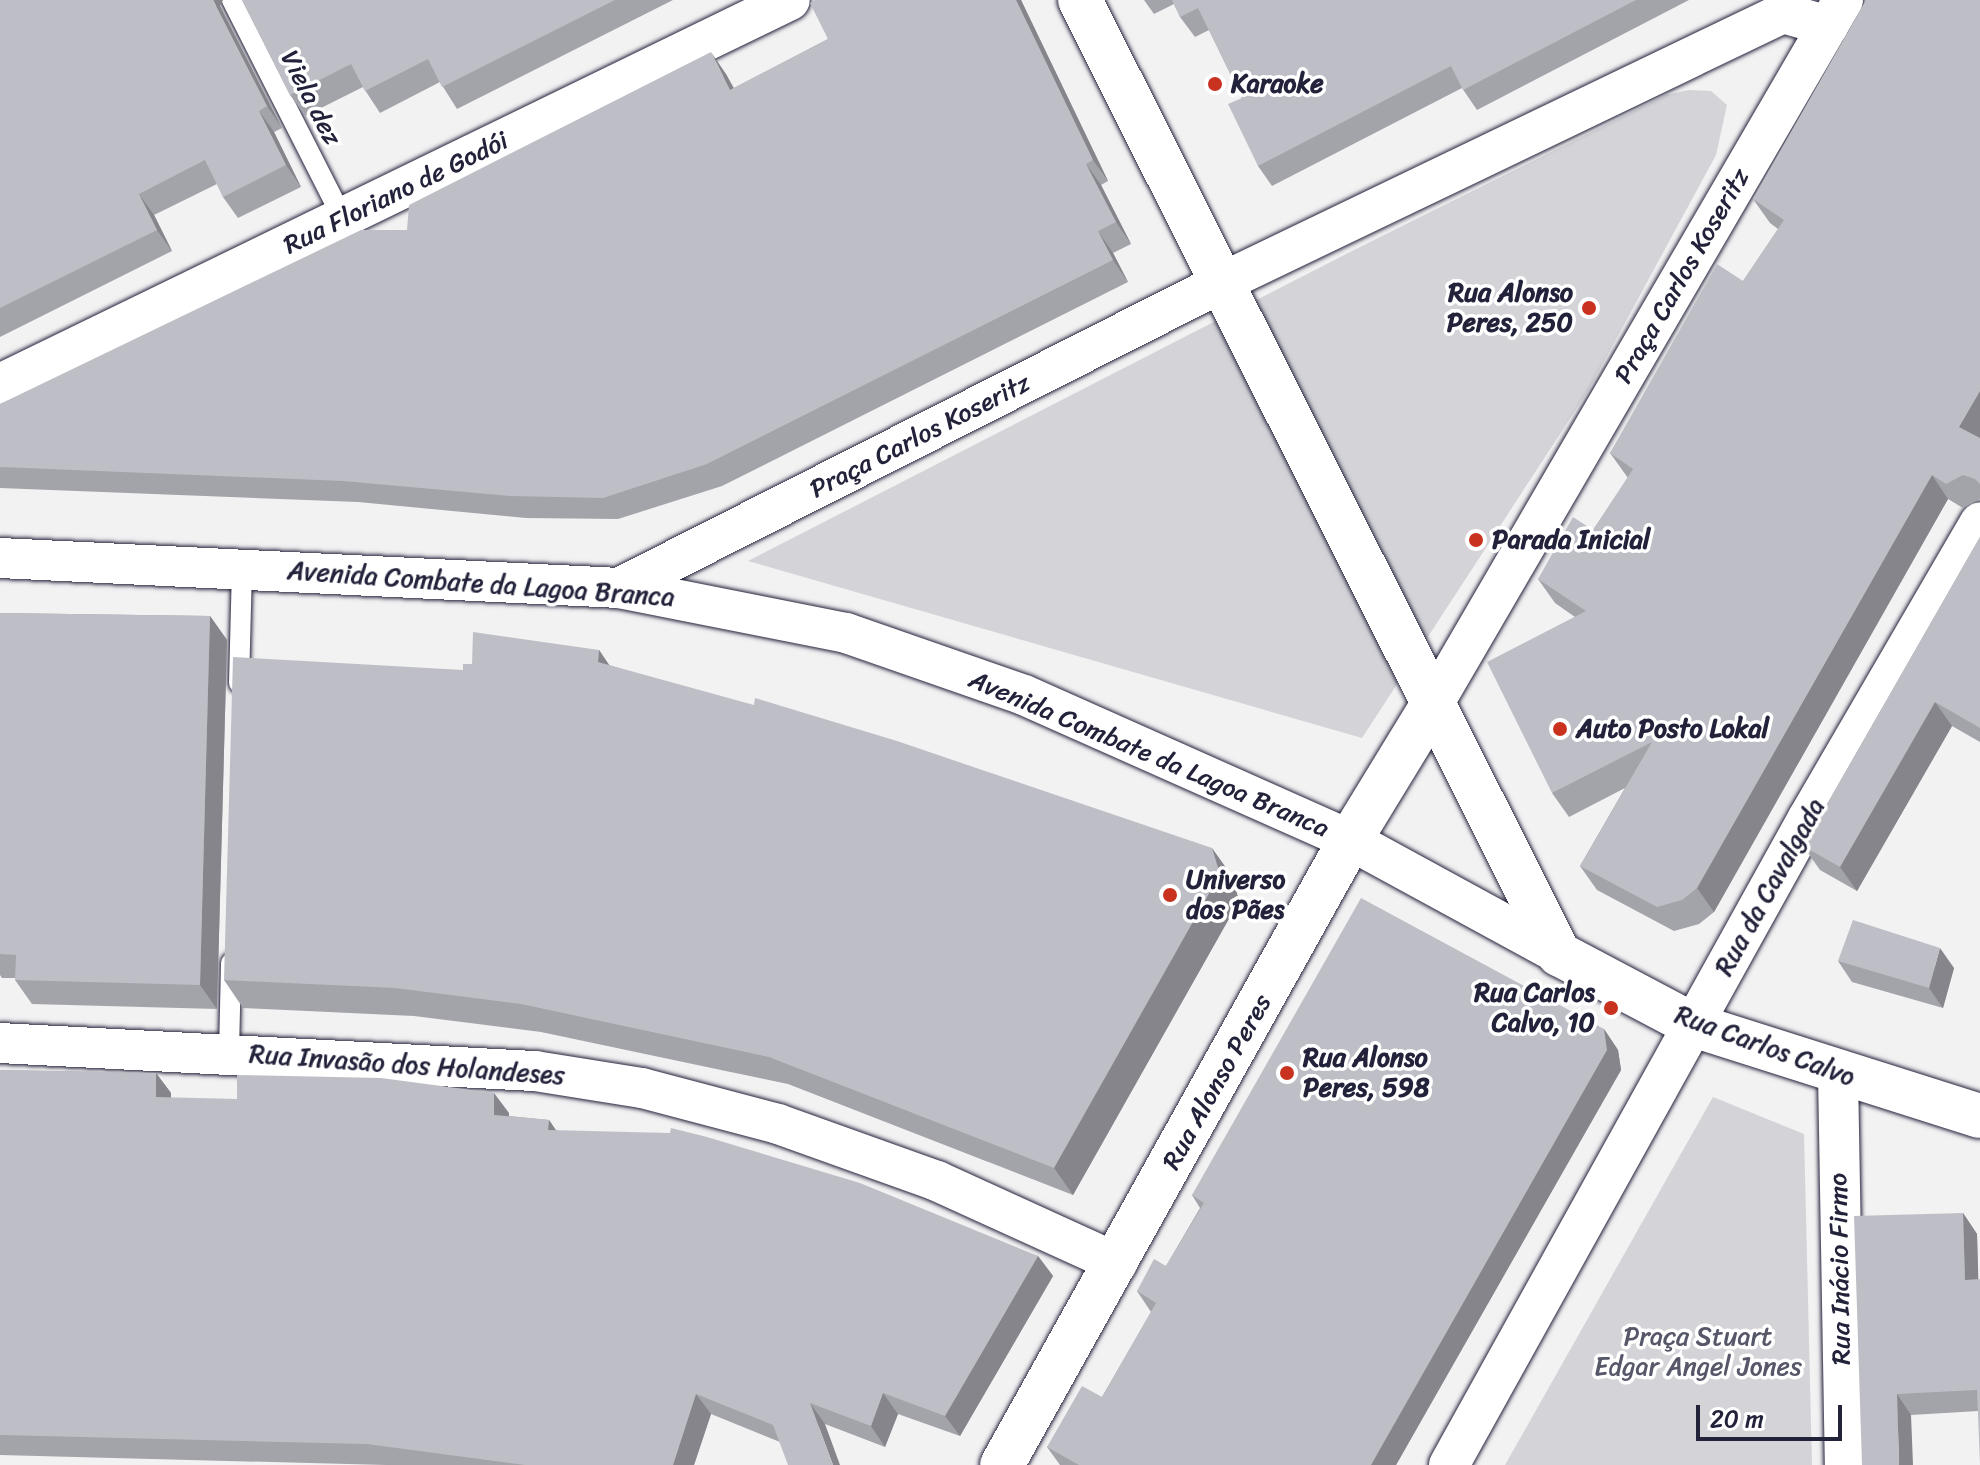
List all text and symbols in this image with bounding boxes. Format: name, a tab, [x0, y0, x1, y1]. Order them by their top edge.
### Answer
street label: Viela dez	[274, 45, 348, 151]
place label: Karaoke	[1231, 68, 1324, 100]
marker: Karaoke	[1206, 75, 1224, 93]
street label: Rua Floriano de Godói	[278, 125, 514, 261]
street label: Praça Carlos Koseritz	[1607, 162, 1757, 390]
place label: Rua Alonso Peres, 250	[1447, 277, 1573, 338]
marker: Rua Alonso Peres, 250	[1580, 299, 1598, 317]
street label: Praça Carlos Koseritz	[804, 366, 1036, 506]
place label: Parada Inicial	[1492, 524, 1650, 556]
marker: Parada Inicial	[1467, 531, 1485, 549]
street label: Avenida Combate da Lagoa Branca	[286, 555, 676, 613]
street label: Avenida Combate da Lagoa Branca	[964, 664, 1334, 844]
place label: Auto Posto Lokal	[1576, 713, 1770, 745]
marker: Auto Posto Lokal	[1551, 720, 1569, 738]
street label: Rua da Cavalgada	[1708, 793, 1832, 981]
place label: Universo dos Pães	[1186, 864, 1286, 926]
marker: Universo dos Pães	[1161, 886, 1179, 904]
place label: Rua Carlos Calvo, 10	[1474, 977, 1595, 1038]
street label: Rua Alonso Peres	[1156, 988, 1278, 1176]
marker: Rua Carlos Calvo, 10	[1602, 999, 1620, 1017]
street label: Rua Carlos Calvo	[1671, 999, 1859, 1093]
street label: Rua Invasão dos Holandeses	[247, 1038, 567, 1092]
place label: Rua Alonso Peres, 598	[1303, 1042, 1429, 1104]
marker: Rua Alonso Peres, 598	[1278, 1064, 1296, 1082]
street label: Rua Inácio Firmo	[1823, 1173, 1857, 1365]
park label: Praça Stuart Edgar Angel Jones	[1594, 1321, 1802, 1382]
scale bar	[1700, 1389, 1846, 1439]
text: 20 m	[1710, 1398, 1764, 1440]

